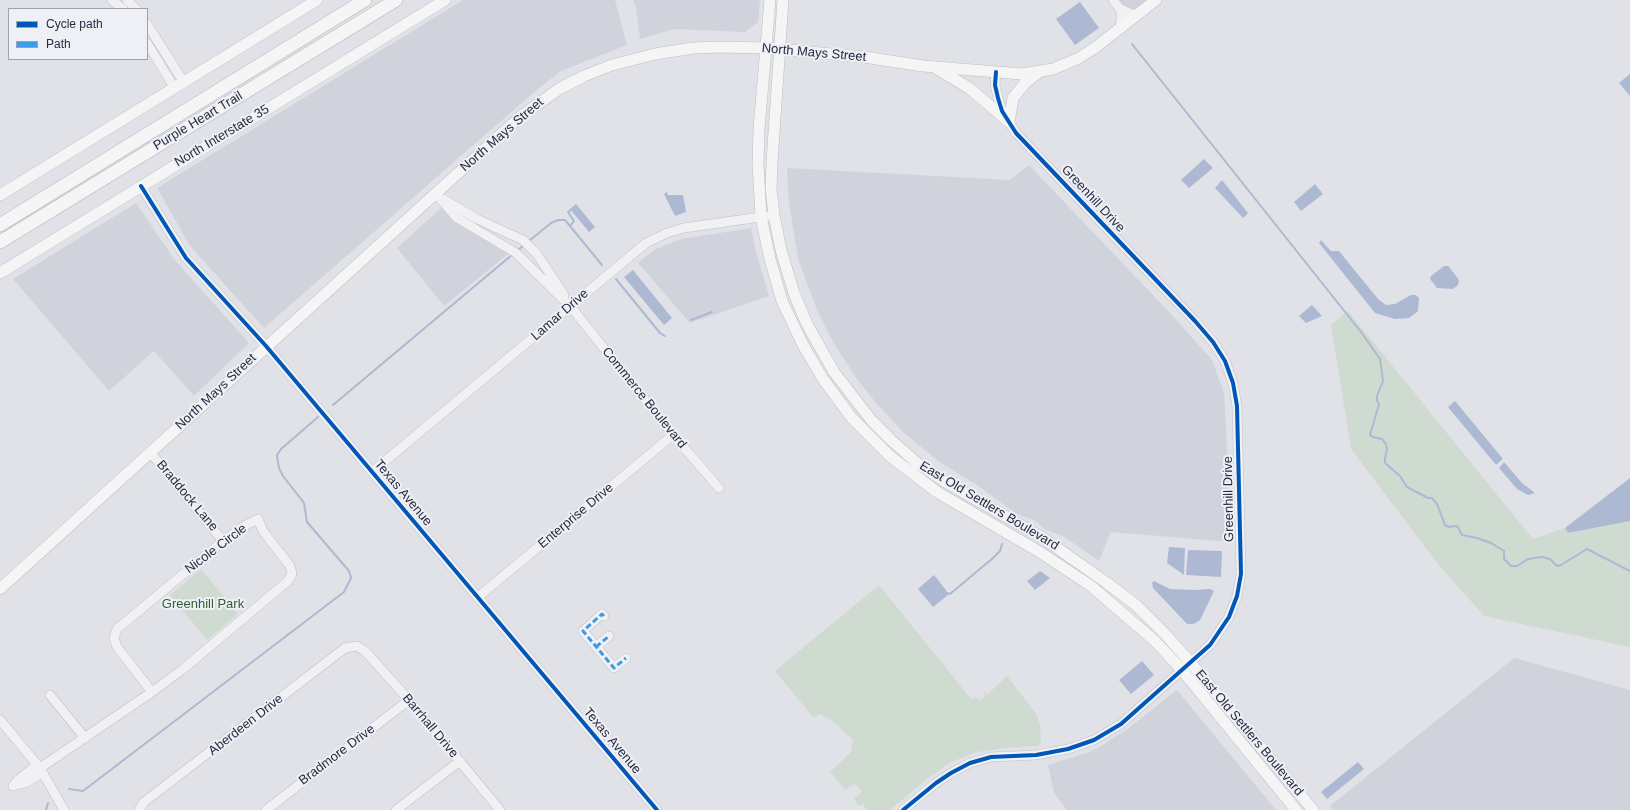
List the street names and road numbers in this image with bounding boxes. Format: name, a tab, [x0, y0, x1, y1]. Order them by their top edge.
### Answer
street label: North Mays Street	[761, 41, 867, 65]
street label: Purple Heart Trail	[151, 88, 245, 154]
street label: North Mays Street	[457, 95, 547, 175]
street label: North Interstate 35	[172, 102, 272, 170]
street label: Greenhill Drive	[1058, 162, 1128, 236]
street label: Lamar Drive	[528, 286, 592, 344]
street label: Commerce Boulevard	[598, 344, 690, 452]
street label: North Mays Street	[172, 351, 260, 433]
street label: Greenhill Drive	[1220, 456, 1238, 542]
street label: Braddock Lane	[153, 457, 221, 535]
street label: Texas Avenue	[371, 457, 435, 529]
street label: East Old Settlers Boulevard	[917, 458, 1061, 554]
street label: Enterprise Drive	[535, 480, 617, 552]
street label: Nicole Circle	[182, 521, 250, 577]
street label: East Old Settlers Boulevard	[1192, 667, 1306, 799]
street label: Aberdeen Drive	[206, 691, 286, 759]
street label: Barrhall Drive	[399, 691, 461, 761]
street label: Texas Avenue	[580, 705, 644, 777]
street label: Bradmore Drive	[296, 721, 378, 789]

